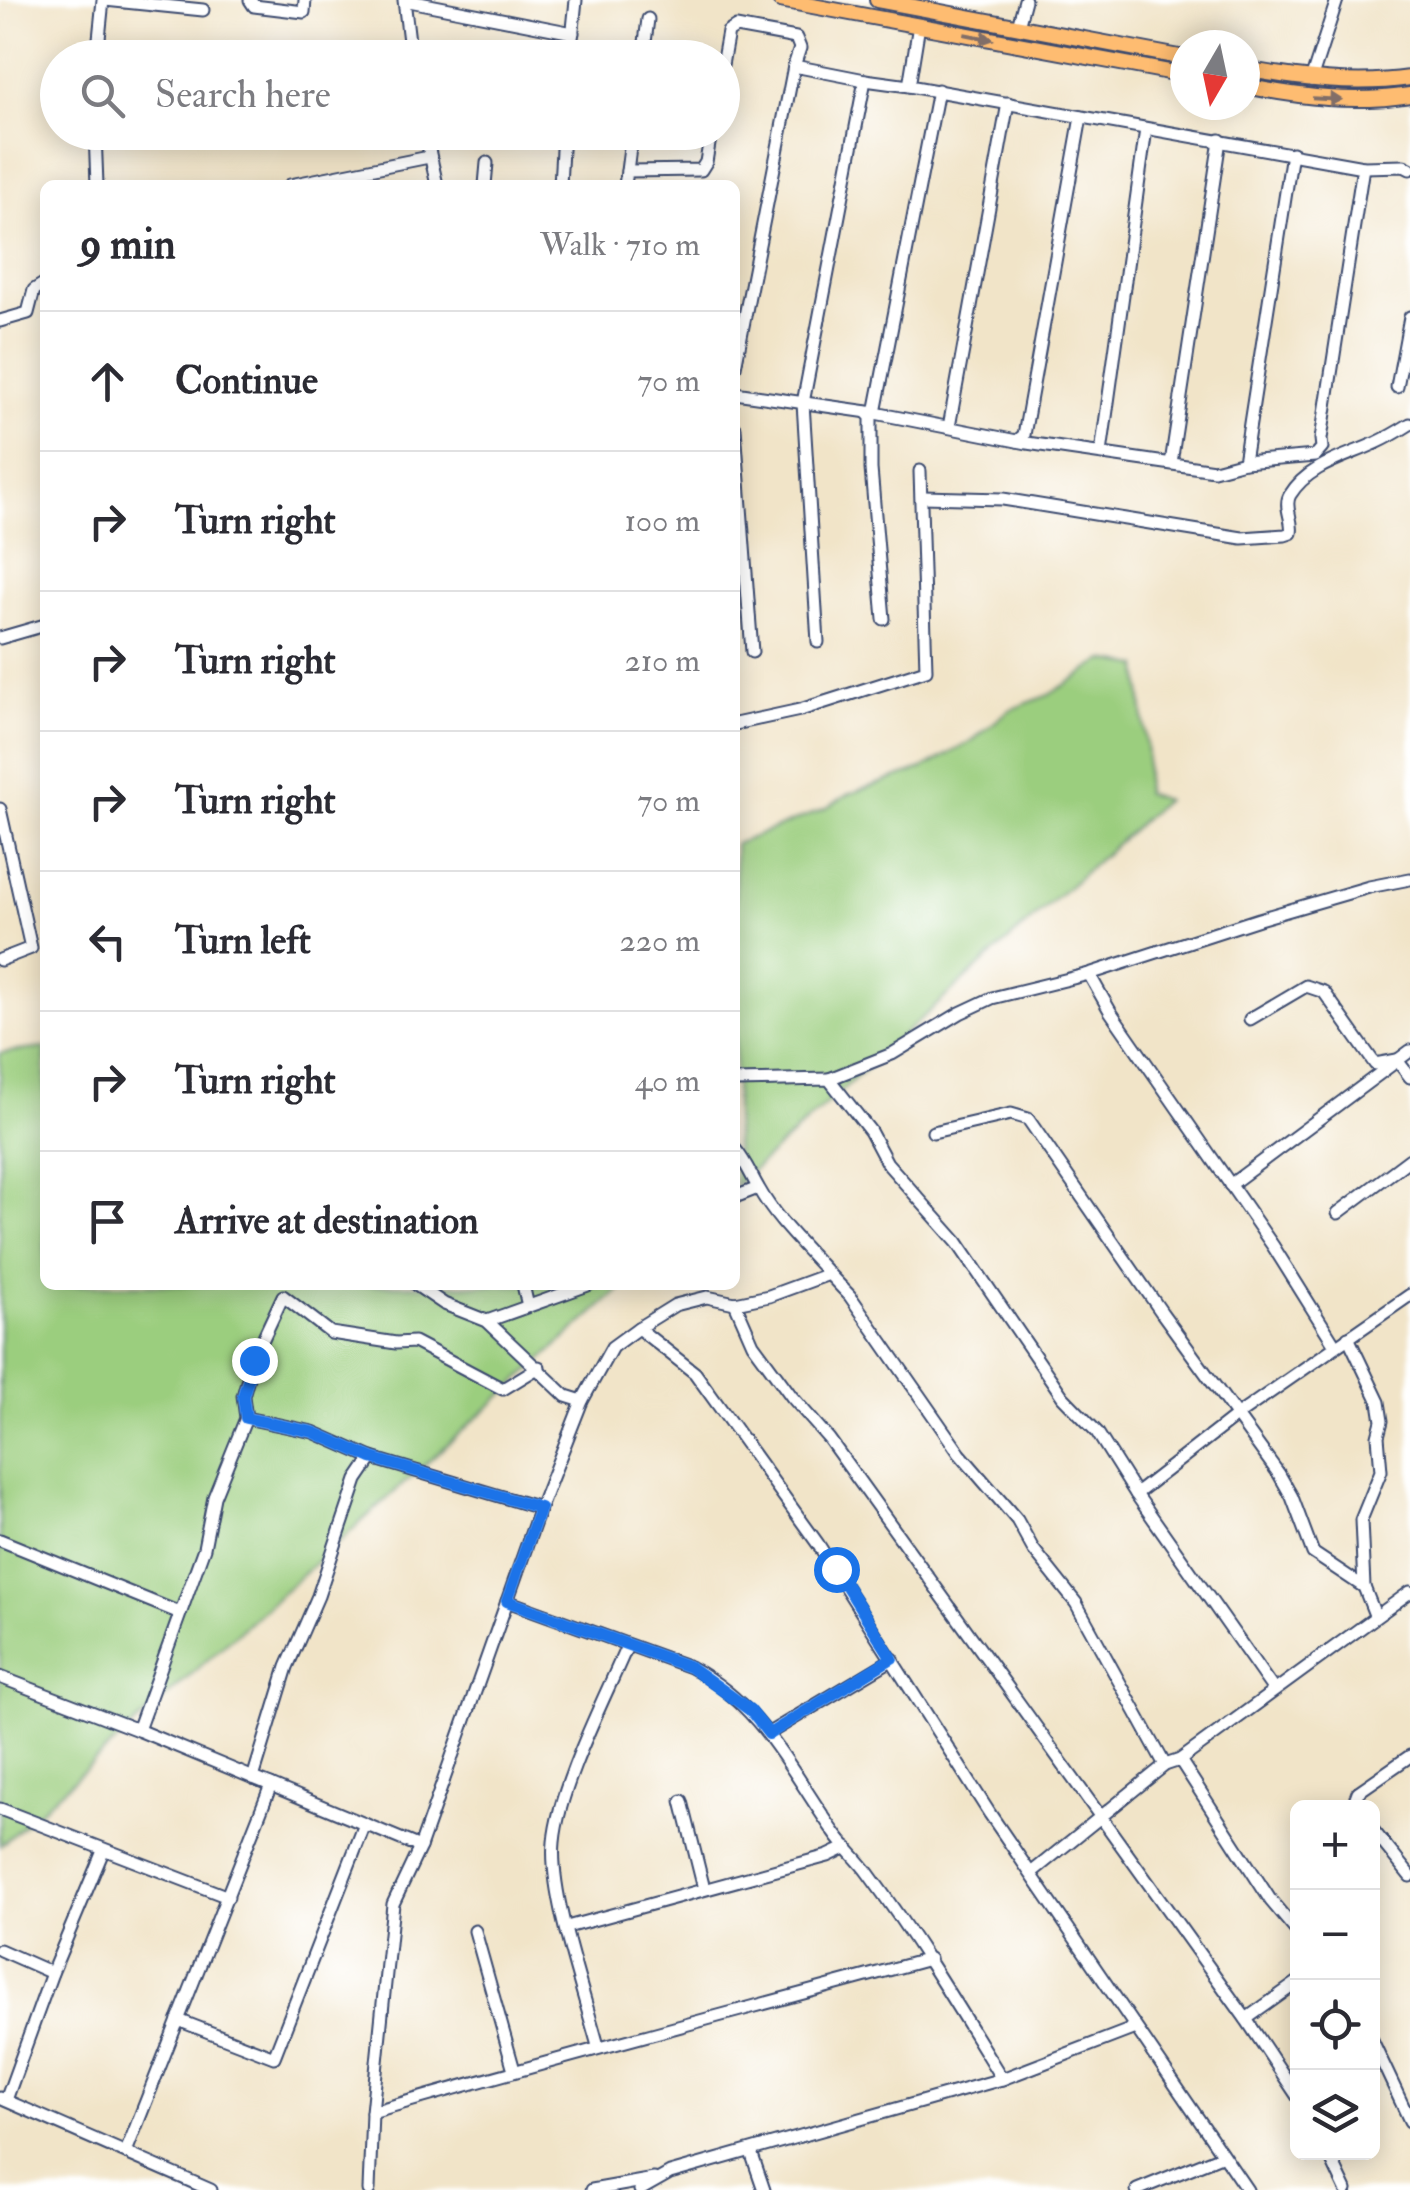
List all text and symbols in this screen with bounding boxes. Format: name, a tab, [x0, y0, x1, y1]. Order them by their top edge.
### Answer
one-way arrow	[964, 29, 995, 45]
north arrow	[1170, 30, 1260, 120]
search box	[40, 40, 740, 150]
icon: search	[75, 68, 130, 123]
text: Search here	[155, 71, 331, 119]
one-way arrow	[1312, 91, 1344, 107]
text: 9 min	[80, 219, 176, 271]
text: Walk · 710 m	[540, 225, 700, 265]
icon: ahead	[80, 354, 135, 409]
text: Continue	[175, 357, 318, 405]
text: 70 m	[637, 361, 700, 401]
icon: right	[80, 494, 135, 549]
text: Turn right	[175, 497, 336, 545]
text: 100 m	[624, 501, 700, 541]
icon: right	[80, 634, 135, 689]
text: Turn right	[175, 637, 336, 685]
text: 210 m	[625, 641, 700, 681]
icon: right	[80, 774, 135, 829]
text: Turn right	[175, 777, 336, 825]
text: 70 m	[637, 781, 700, 821]
icon: left	[80, 914, 135, 969]
text: Turn left	[175, 917, 311, 965]
text: 220 m	[620, 921, 700, 961]
icon: right	[80, 1054, 135, 1109]
text: Turn right	[175, 1057, 336, 1105]
text: 40 m	[635, 1061, 700, 1101]
icon: arrive	[80, 1194, 135, 1249]
text: Arrive at destination	[175, 1197, 479, 1245]
route end	[232, 1338, 278, 1384]
route start	[814, 1547, 860, 1593]
map controls	[1290, 1800, 1380, 2160]
button: +	[1290, 1800, 1380, 1890]
button: −	[1290, 1890, 1380, 1980]
button: locate	[1290, 1980, 1380, 2070]
button: layers	[1290, 2070, 1380, 2160]

